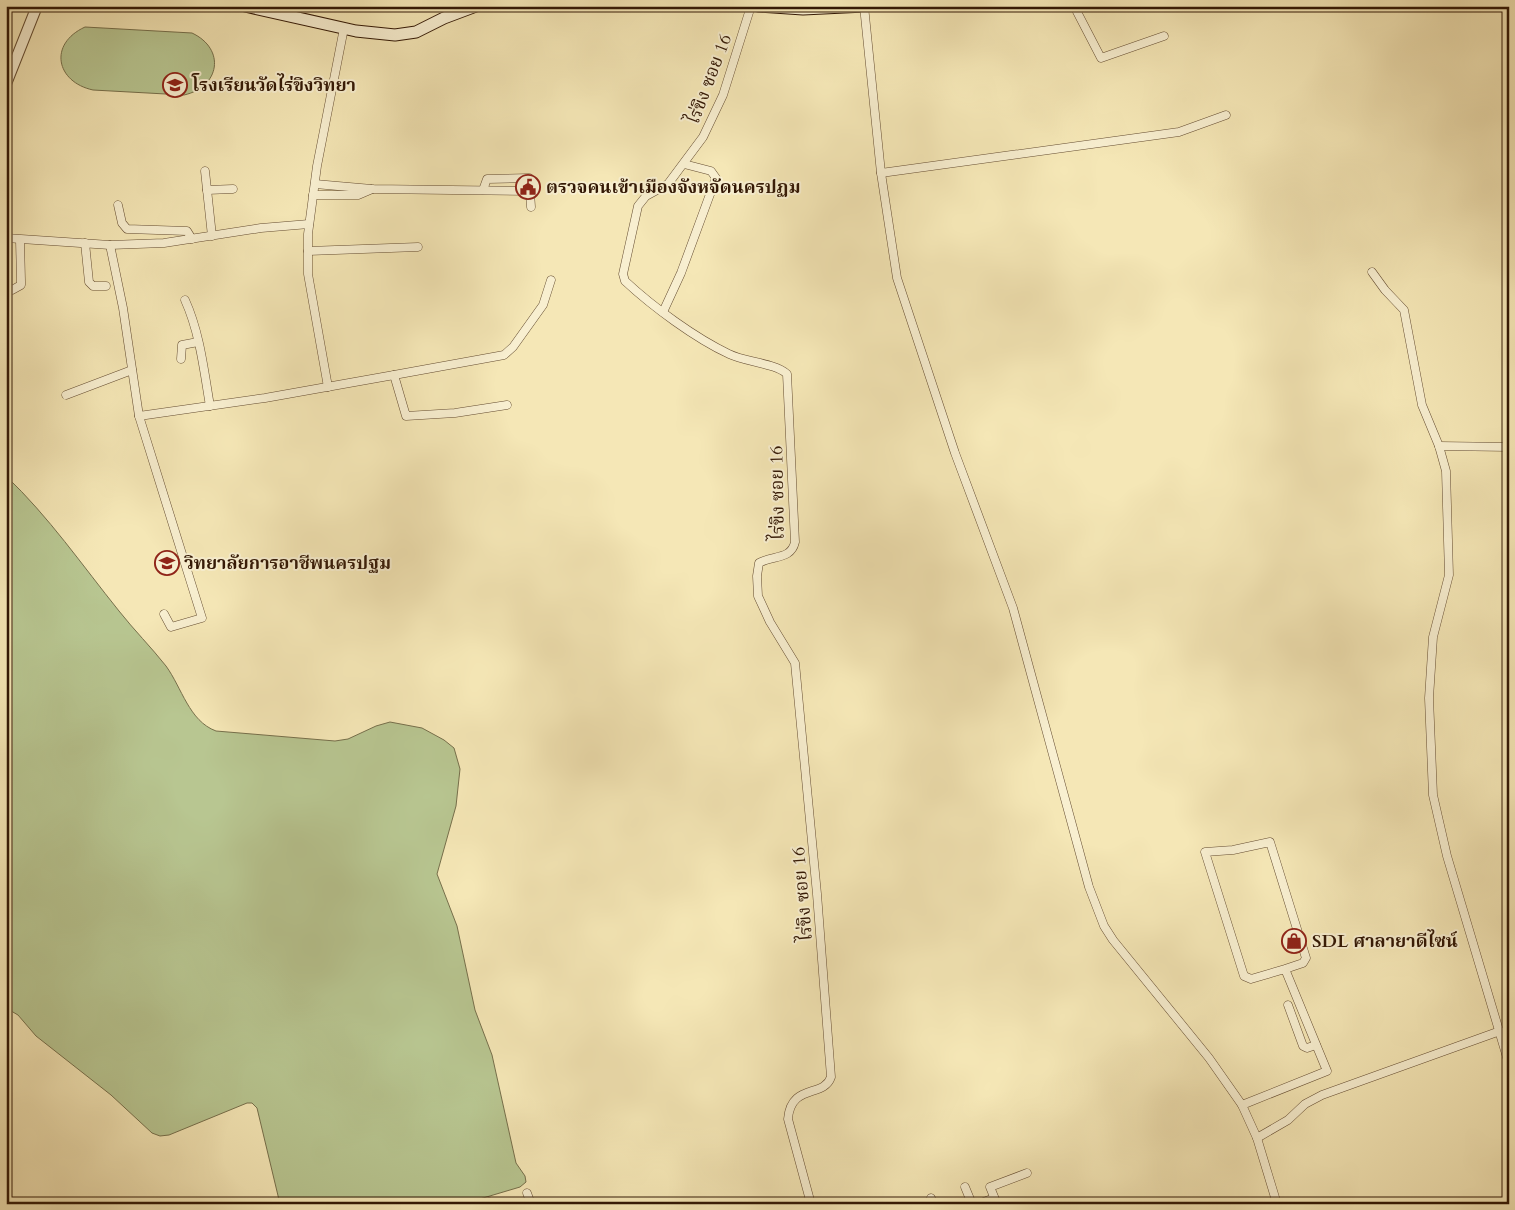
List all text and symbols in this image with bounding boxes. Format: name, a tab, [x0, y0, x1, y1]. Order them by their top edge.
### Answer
street label: ไร่ขิง ซอย 16	[680, 31, 738, 129]
school or university icon: โรงเรียนวัดไร่ขิงวิทยา	[162, 72, 188, 98]
place label: โรงเรียนวัดไร่ขิงวิทยา	[191, 73, 356, 98]
public building icon: ตรวจคนเข้าเมืองจังหจัดนครปฏม	[515, 174, 541, 200]
place label: ตรวจคนเข้าเมืองจังหจัดนครปฏม	[546, 175, 801, 200]
street label: ไร่ขิง ซอย 16	[764, 445, 791, 541]
school or university icon: วิทยาลัยการอาชีพนครปฐม	[154, 550, 180, 576]
place label: วิทยาลัยการอาชีพนครปฐม	[183, 551, 391, 576]
street label: ไร่ขิง ซอย 16	[786, 846, 819, 943]
shop icon: SDL ศาลายาดีไซน์	[1281, 928, 1307, 954]
place label: SDL ศาลายาดีไซน์	[1312, 929, 1458, 954]

